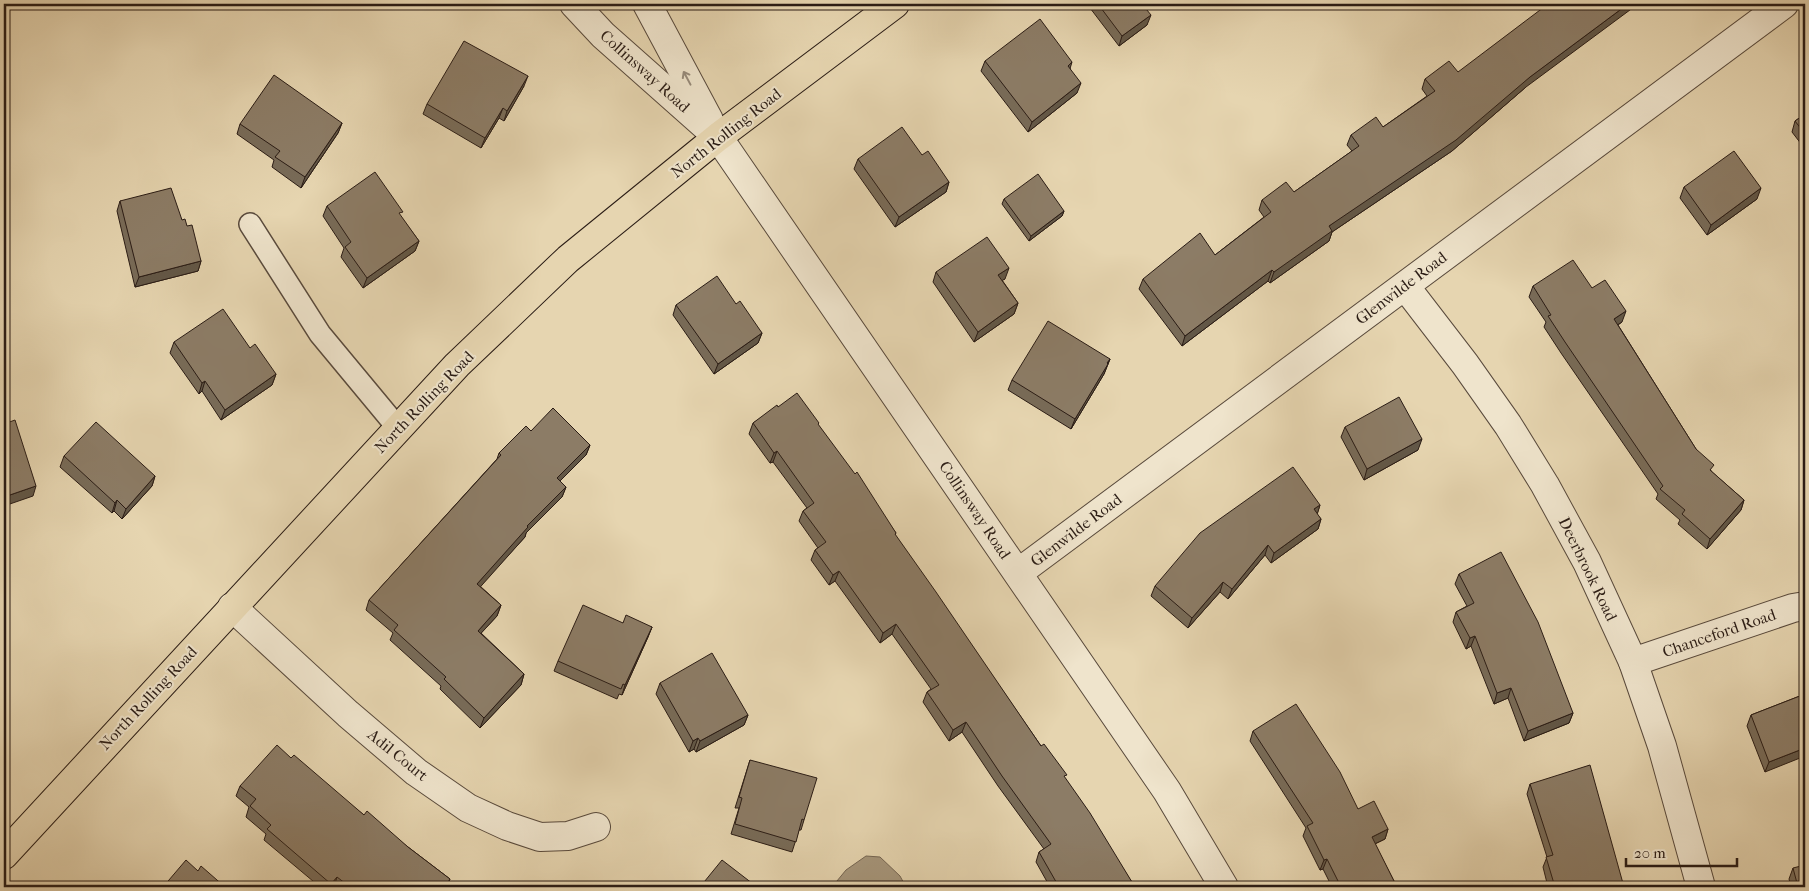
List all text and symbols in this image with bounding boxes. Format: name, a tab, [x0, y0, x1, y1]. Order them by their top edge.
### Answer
street label: Collinsway Road	[596, 26, 694, 116]
one-way arrow	[682, 71, 692, 86]
street label: North Rolling Road	[667, 84, 785, 182]
street label: Glenwilde Road	[1352, 247, 1451, 328]
street label: North Rolling Road	[370, 347, 478, 457]
street label: Collinsway Road	[935, 457, 1015, 563]
street label: Glenwilde Road	[1027, 489, 1126, 570]
street label: Deerbrook Road	[1555, 514, 1621, 624]
street label: Chanceford Road	[1660, 605, 1778, 661]
street label: North Rolling Road	[95, 642, 201, 754]
street label: Adil Court	[363, 724, 432, 785]
scale bar	[1626, 836, 1738, 868]
text: 20 m	[1634, 844, 1666, 862]

